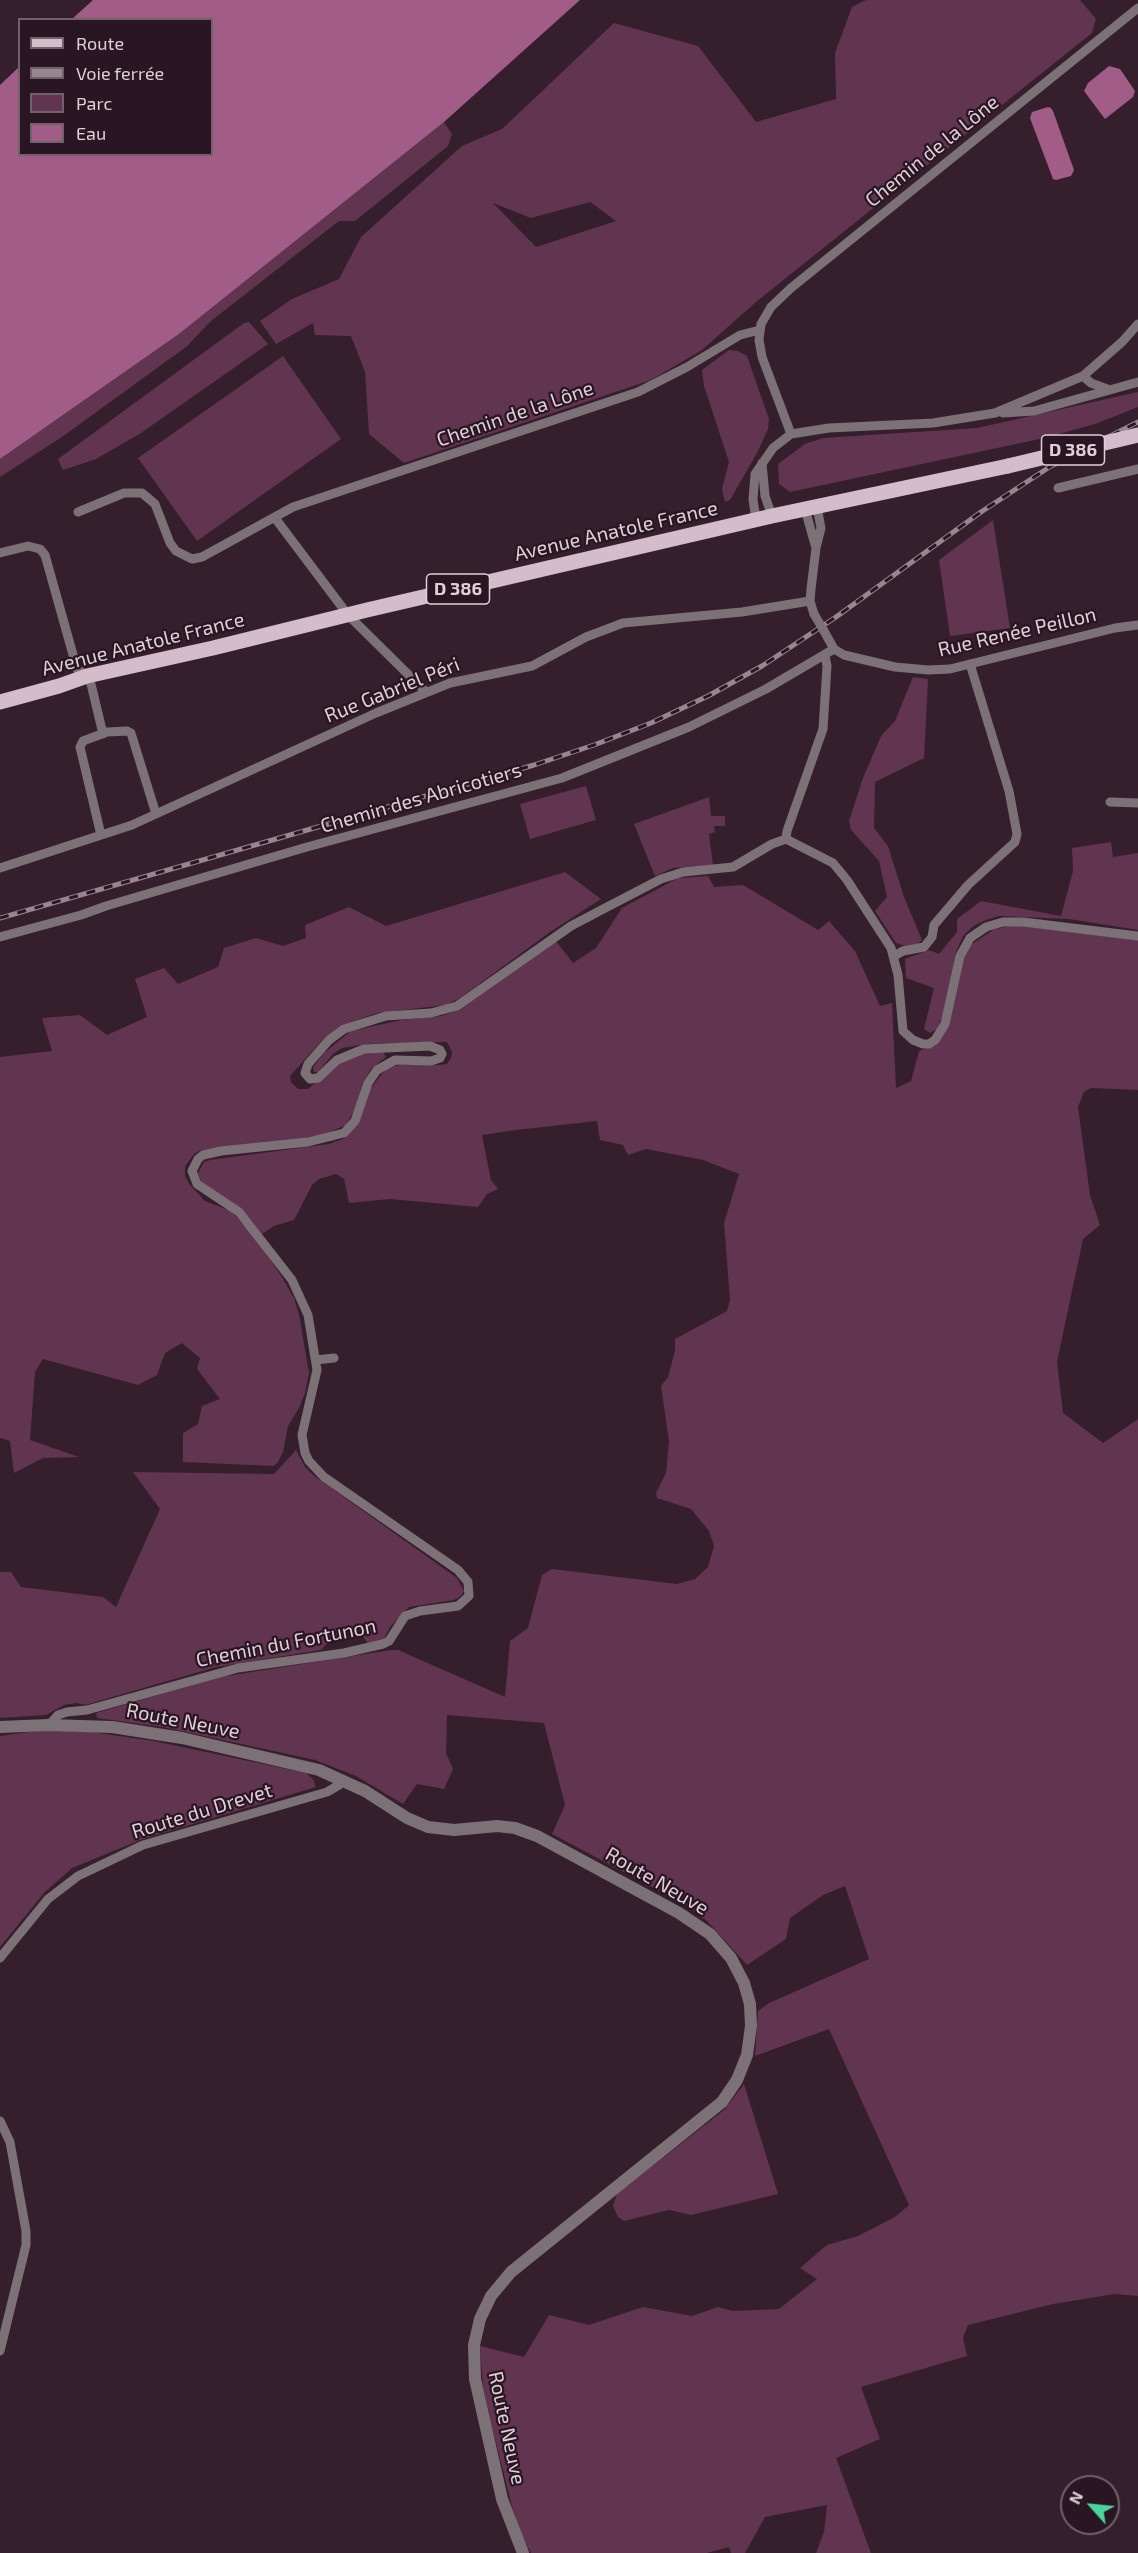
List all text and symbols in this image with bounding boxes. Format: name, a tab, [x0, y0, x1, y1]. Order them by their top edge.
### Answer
legend	[18, 18, 213, 156]
text: Route	[76, 32, 124, 54]
text: Voie ferrée	[76, 62, 164, 84]
street label: Chemin de la Lône	[861, 90, 1003, 212]
text: Parc	[76, 92, 112, 114]
text: Eau	[76, 122, 106, 144]
street label: Chemin de la Lône	[433, 376, 597, 452]
road number: D 386	[1042, 435, 1104, 465]
street label: Avenue Anatole France	[512, 496, 720, 566]
road number: D 386	[426, 574, 490, 604]
street label: Rue Renée Peillon	[935, 602, 1099, 662]
street label: Avenue Anatole France	[39, 607, 247, 681]
street label: Rue Gabriel Péri	[321, 652, 463, 728]
street label: Chemin des Abricotiers	[318, 758, 524, 838]
street label: Chemin du Fortunon	[194, 1614, 378, 1672]
street label: Route Neuve	[124, 1698, 242, 1744]
street label: Route du Drevet	[129, 1778, 275, 1844]
street label: Route Neuve	[601, 1842, 713, 1920]
street label: Route Neuve	[483, 2369, 531, 2487]
north arrow	[1060, 2475, 1120, 2535]
text: N	[1064, 2488, 1086, 2507]

